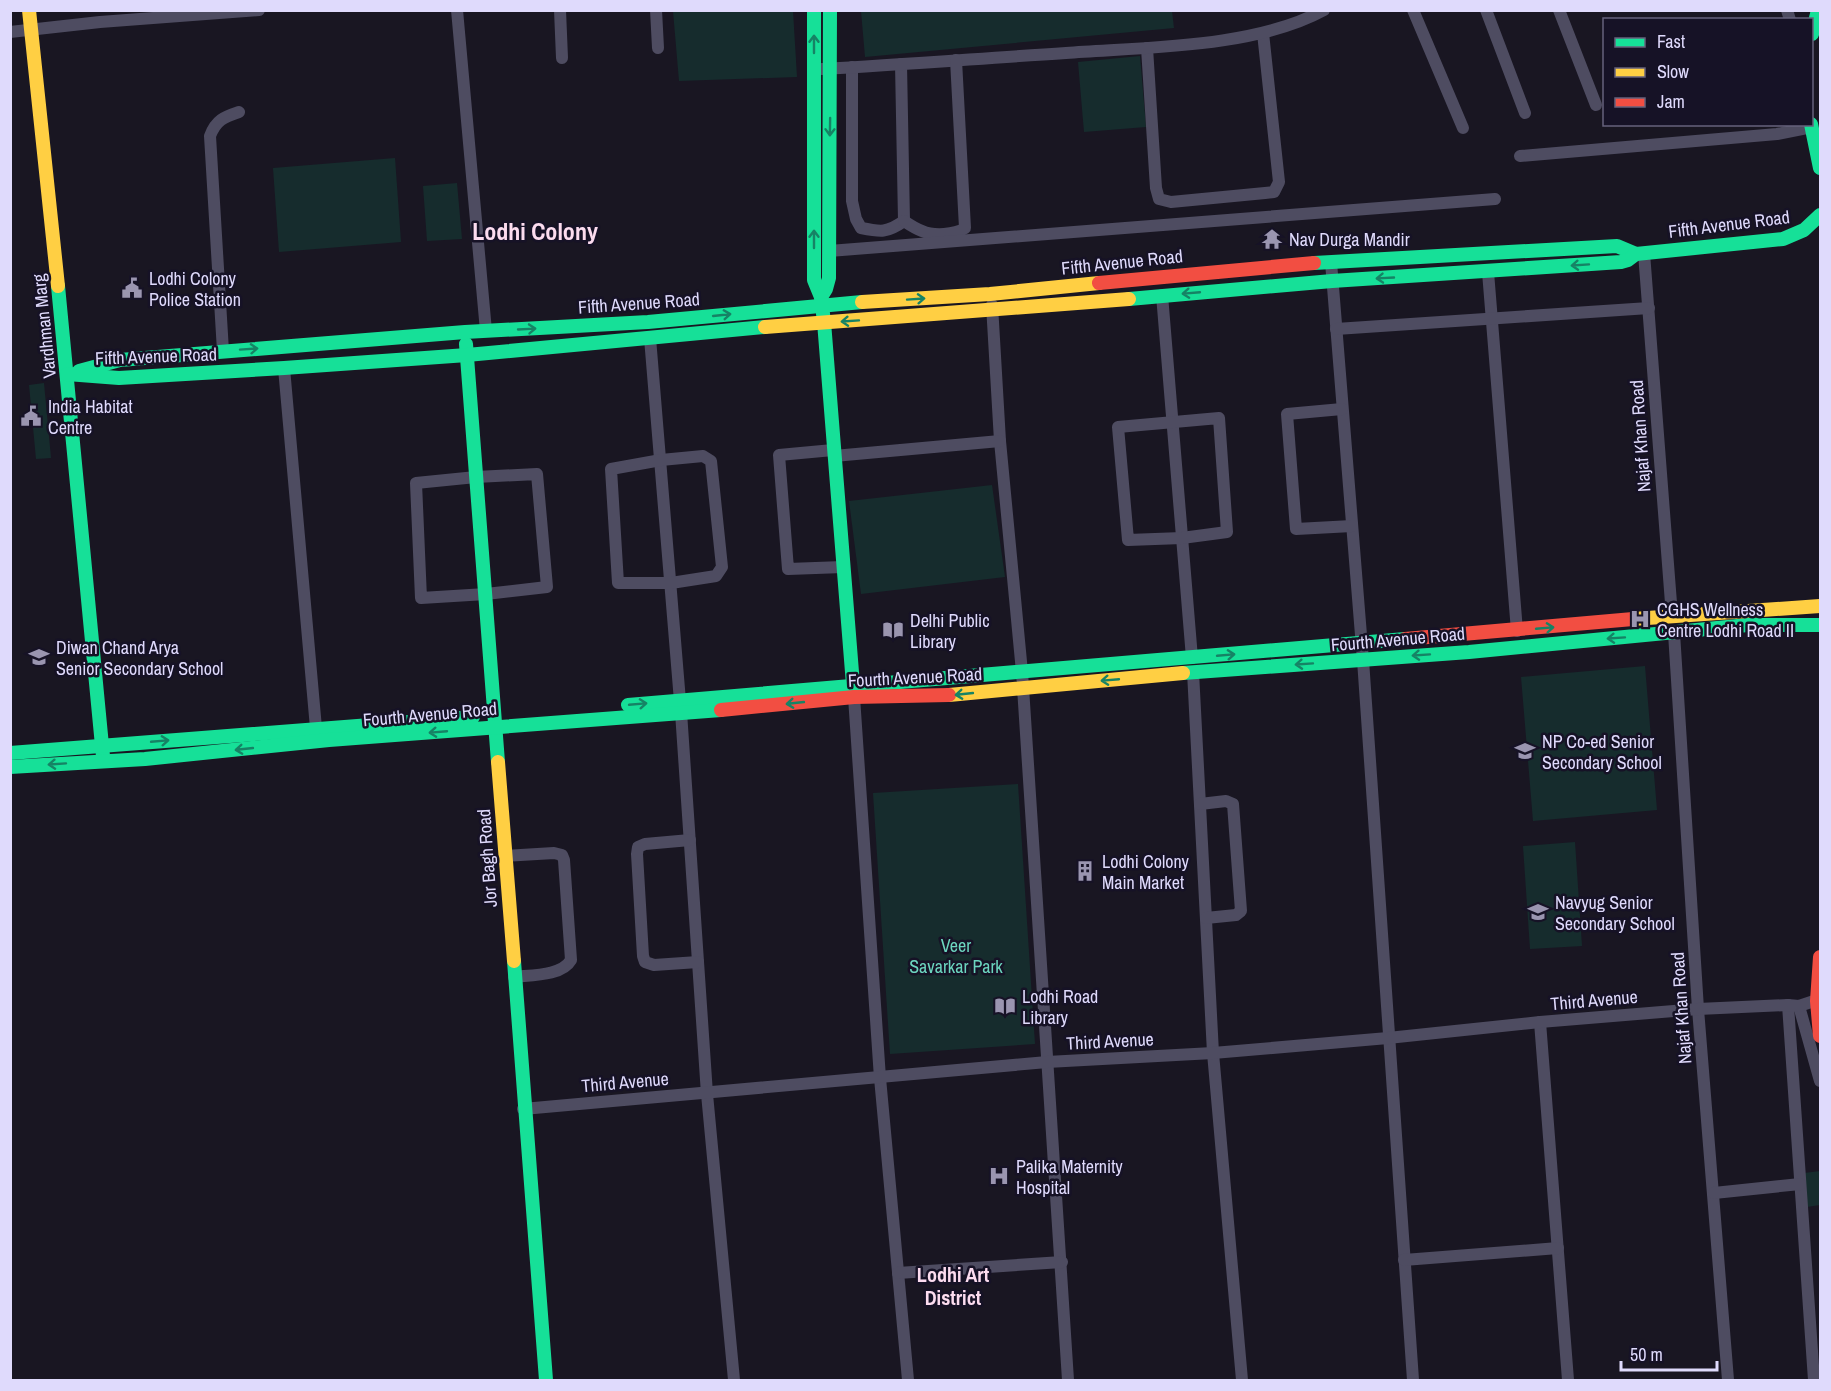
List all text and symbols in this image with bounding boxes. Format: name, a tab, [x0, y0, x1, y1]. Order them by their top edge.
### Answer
legend	[1603, 18, 1813, 126]
text: Fast	[1657, 29, 1685, 54]
one-way arrow	[808, 35, 820, 55]
text: Slow	[1657, 59, 1689, 84]
text: Jam	[1657, 89, 1685, 114]
one-way arrow	[824, 117, 836, 137]
street label: Fifth Avenue Road	[1667, 204, 1791, 244]
district label: Lodhi Colony	[472, 215, 598, 247]
temple icon: Nav Durga Mandir	[1260, 227, 1284, 251]
place label: Nav Durga Mandir	[1289, 227, 1410, 252]
one-way arrow	[808, 230, 820, 250]
street label: Fifth Avenue Road	[1060, 243, 1184, 281]
one-way arrow	[1570, 260, 1590, 271]
place label: Lodhi Colony Police Station	[149, 266, 241, 312]
street label: Vardhman Marg	[26, 272, 62, 379]
one-way arrow	[1376, 273, 1396, 284]
public building icon: Lodhi Colony Police Station	[120, 276, 144, 300]
street label: Fifth Avenue Road	[577, 286, 701, 320]
one-way arrow	[1181, 288, 1201, 299]
one-way arrow	[906, 293, 925, 304]
one-way arrow	[711, 309, 731, 320]
one-way arrow	[841, 315, 861, 326]
one-way arrow	[517, 323, 537, 334]
street label: Fifth Avenue Road	[95, 341, 217, 371]
one-way arrow	[239, 344, 258, 355]
street label: Najaf Khan Road	[1624, 379, 1656, 493]
place label: India Habitat Centre	[48, 394, 133, 440]
public building icon: India Habitat Centre	[19, 404, 43, 428]
place label: CGHS Wellness Centre Lodhi Road II	[1657, 597, 1794, 643]
hospital icon: CGHS Wellness Centre Lodhi Road II	[1628, 607, 1652, 631]
place label: Delhi Public Library	[910, 608, 990, 654]
library icon: Delhi Public Library	[881, 618, 905, 642]
street label: Fourth Avenue Road	[1330, 621, 1466, 657]
one-way arrow	[1535, 622, 1555, 633]
one-way arrow	[1606, 633, 1626, 644]
place label: Diwan Chand Arya Senior Secondary School	[56, 635, 223, 681]
school or university icon: Diwan Chand Arya Senior Secondary School	[27, 645, 51, 669]
one-way arrow	[1216, 649, 1236, 660]
one-way arrow	[1412, 650, 1432, 661]
one-way arrow	[1295, 659, 1315, 670]
street label: Fourth Avenue Road	[847, 661, 983, 693]
one-way arrow	[1100, 675, 1120, 686]
one-way arrow	[955, 688, 975, 699]
street label: Fourth Avenue Road	[362, 696, 498, 732]
one-way arrow	[627, 698, 647, 709]
one-way arrow	[786, 698, 806, 709]
one-way arrow	[429, 726, 449, 737]
place label: NP Co-ed Senior Secondary School	[1542, 729, 1662, 775]
one-way arrow	[150, 735, 169, 746]
school or university icon: NP Co-ed Senior Secondary School	[1513, 739, 1537, 763]
one-way arrow	[234, 744, 254, 755]
one-way arrow	[47, 758, 67, 769]
street label: Jor Bagh Road	[471, 808, 503, 908]
place label: Lodhi Colony Main Market	[1102, 849, 1190, 895]
building icon: Lodhi Colony Main Market	[1073, 859, 1097, 883]
place label: Navyug Senior Secondary School	[1555, 890, 1675, 936]
school or university icon: Navyug Senior Secondary School	[1526, 900, 1550, 924]
park label: Veer Savarkar Park	[909, 933, 1003, 979]
street label: Najaf Khan Road	[1665, 951, 1697, 1065]
place label: Lodhi Road Library	[1022, 984, 1098, 1030]
street label: Third Avenue	[1549, 984, 1639, 1016]
library icon: Lodhi Road Library	[993, 994, 1017, 1018]
street label: Third Avenue	[1066, 1026, 1154, 1056]
street label: Third Avenue	[580, 1066, 670, 1098]
place label: Palika Maternity Hospital	[1016, 1154, 1123, 1200]
hospital icon: Palika Maternity Hospital	[987, 1164, 1011, 1188]
district label: Lodhi Art District	[917, 1261, 990, 1311]
scale bar	[1621, 1334, 1717, 1372]
text: 50 m	[1630, 1342, 1663, 1367]

